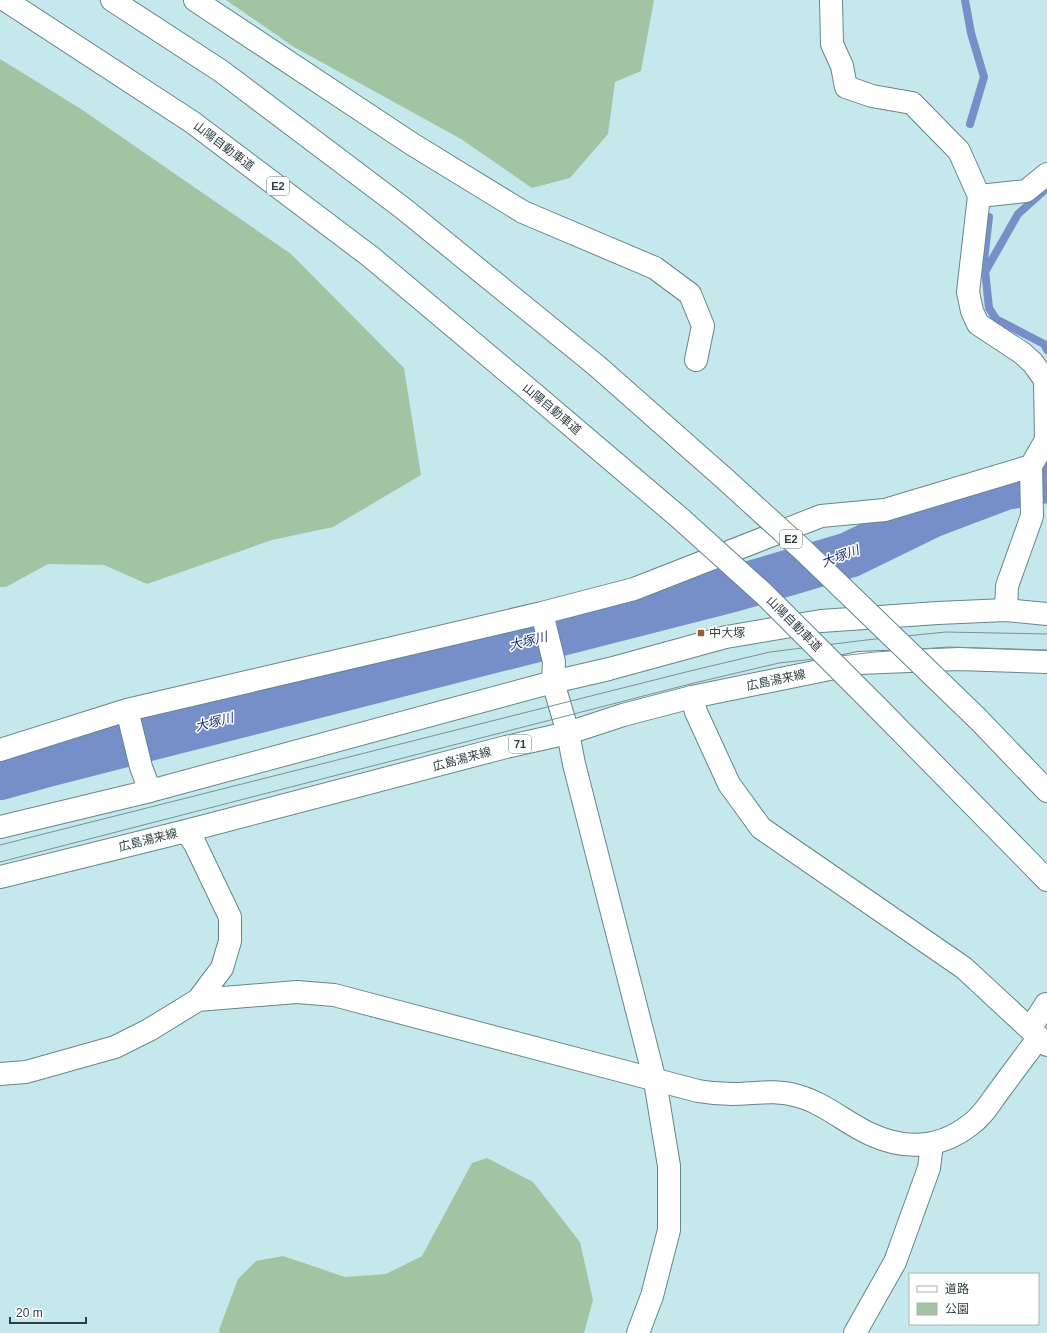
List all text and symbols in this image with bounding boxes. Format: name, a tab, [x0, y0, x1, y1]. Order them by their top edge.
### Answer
street label: 山陽自動車道	[191, 119, 257, 173]
road number: E2	[267, 177, 289, 195]
street label: 山陽自動車道	[520, 380, 584, 438]
road number: E2	[780, 530, 802, 548]
water label: 大塚川	[819, 542, 863, 570]
street label: 山陽自動車道	[764, 594, 824, 654]
place label: 中大塚	[709, 626, 745, 640]
marker: 中大塚	[696, 628, 706, 638]
water label: 大塚川	[507, 629, 551, 653]
street label: 広島湯来線	[745, 667, 807, 693]
water label: 大塚川	[193, 710, 237, 734]
road number: 71	[509, 735, 531, 753]
street label: 広島湯来線	[431, 744, 493, 774]
street label: 広島湯来線	[117, 826, 179, 854]
legend	[909, 1273, 1039, 1325]
text: 道路	[945, 1282, 969, 1296]
scale bar	[10, 1299, 86, 1325]
text: 公園	[945, 1302, 969, 1316]
text: 20 m	[16, 1306, 43, 1320]

